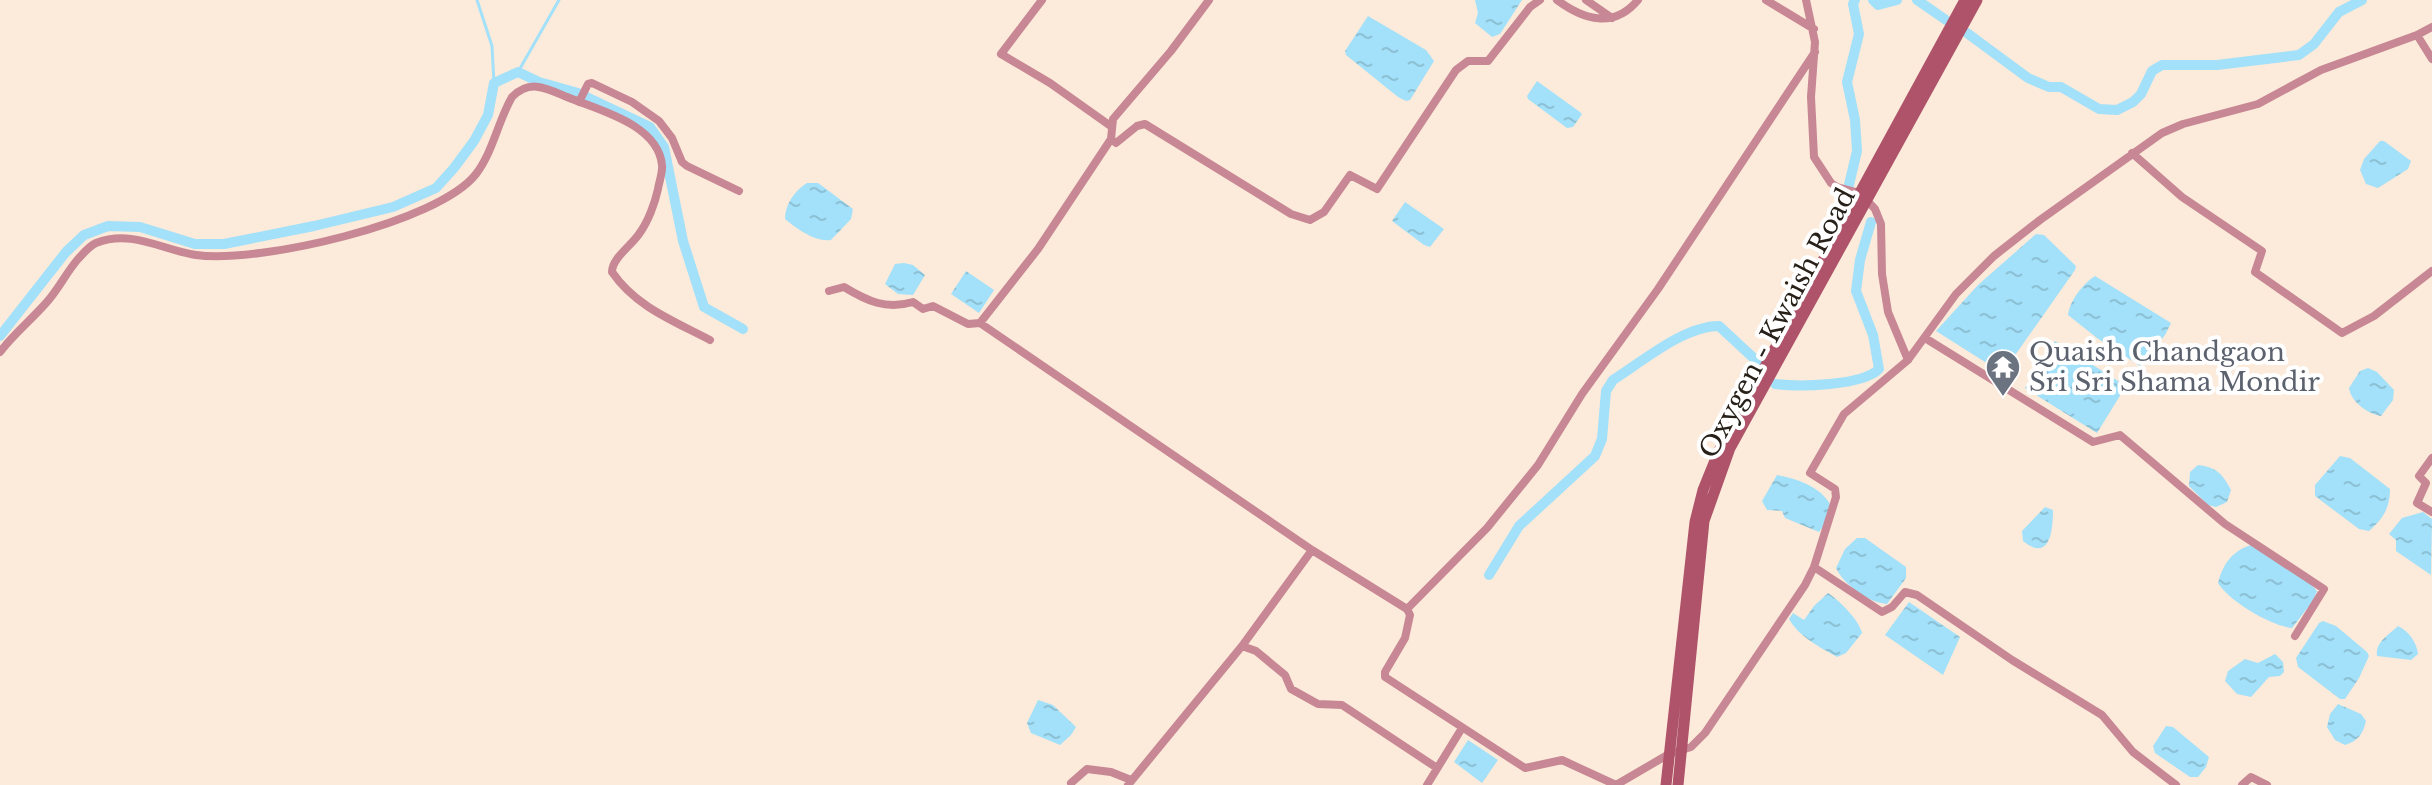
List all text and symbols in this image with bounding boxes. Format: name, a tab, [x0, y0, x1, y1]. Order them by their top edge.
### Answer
street label: Oxygen - Kwaish Road	[1692, 182, 1862, 464]
place label: Quaish Chandgaon Sri Sri Shama Mondir	[2029, 336, 2321, 398]
temple icon: Quaish Chandgaon Sri Sri Shama Mondir	[1984, 348, 2022, 398]

